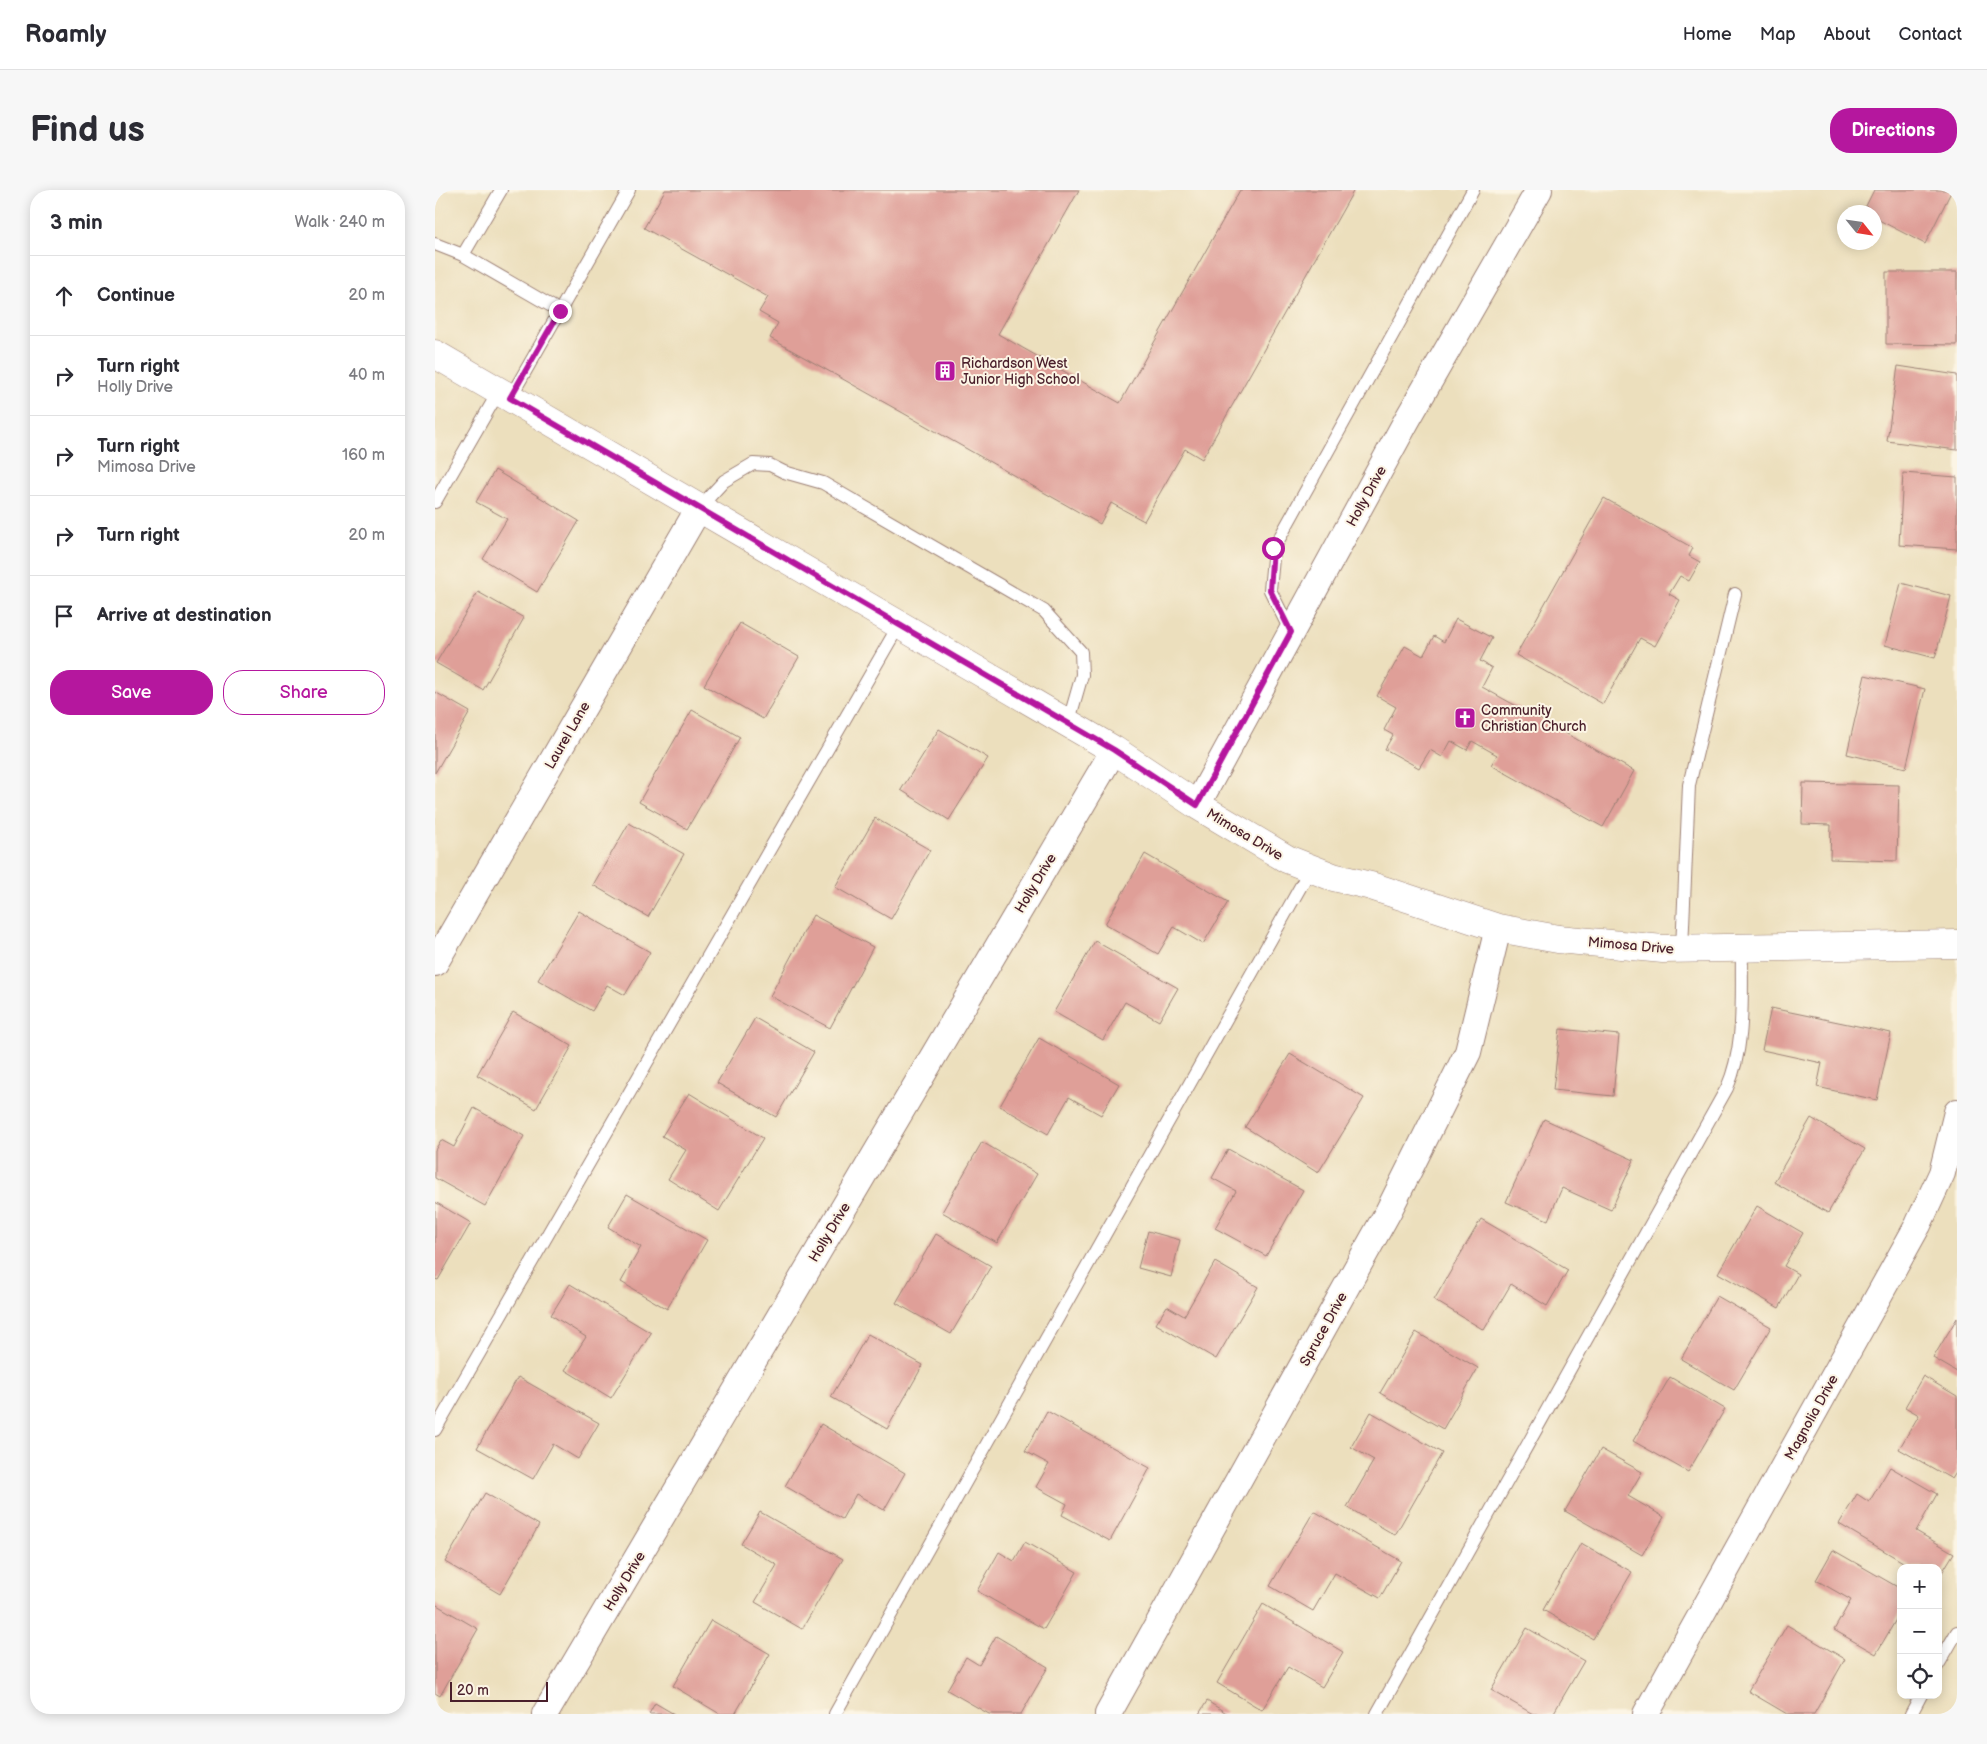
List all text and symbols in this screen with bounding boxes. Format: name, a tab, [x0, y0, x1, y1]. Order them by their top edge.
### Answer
text: Roamly	[25, 20, 106, 49]
text: Home	[1683, 24, 1732, 45]
text: Map	[1760, 24, 1796, 45]
text: About	[1824, 24, 1871, 45]
text: Contact	[1899, 24, 1962, 45]
button: Directions	[1830, 108, 1957, 153]
text: Find us	[30, 109, 145, 152]
north arrow	[1837, 205, 1882, 250]
text: 3 min	[50, 210, 103, 235]
text: Walk · 240 m	[295, 213, 385, 232]
icon: ahead	[50, 282, 78, 310]
text: Continue	[97, 284, 175, 307]
text: 20 m	[349, 286, 385, 305]
route end	[549, 300, 572, 323]
text: Turn right	[97, 355, 180, 378]
place label: Richardson West Junior High School	[961, 355, 1080, 388]
building icon: Richardson West Junior High School	[933, 359, 957, 383]
icon: right	[50, 362, 78, 390]
text: 40 m	[348, 366, 385, 385]
text: Holly Drive	[97, 378, 173, 397]
text: Turn right	[97, 435, 180, 458]
icon: right	[50, 442, 78, 470]
text: 160 m	[342, 446, 385, 465]
text: Mimosa Drive	[97, 458, 196, 477]
street label: Holly Drive	[1343, 463, 1390, 529]
icon: right	[50, 522, 78, 550]
text: Turn right	[97, 524, 180, 547]
text: 20 m	[349, 526, 385, 545]
route start	[1262, 537, 1285, 560]
icon: arrive	[50, 602, 78, 630]
text: Arrive at destination	[97, 604, 272, 627]
button: Save	[50, 670, 213, 715]
button: Share	[223, 670, 385, 715]
street label: Laurel Lane	[541, 698, 594, 772]
place label: Community Christian Church	[1481, 702, 1587, 735]
church icon: Community Christian Church	[1453, 706, 1477, 730]
street label: Mimosa Drive	[1203, 805, 1286, 864]
street label: Holly Drive	[1011, 850, 1060, 916]
street label: Mimosa Drive	[1587, 933, 1675, 958]
street label: Holly Drive	[805, 1199, 854, 1265]
street label: Spruce Drive	[1296, 1289, 1351, 1369]
street label: Magnolia Drive	[1781, 1372, 1842, 1463]
street label: Holly Drive	[600, 1548, 649, 1614]
map controls	[1897, 1564, 1942, 1699]
button: +	[1897, 1564, 1942, 1609]
button: −	[1897, 1609, 1942, 1654]
button: locate	[1897, 1654, 1942, 1699]
scale bar	[450, 1679, 547, 1702]
text: 20 m	[457, 1682, 489, 1699]

